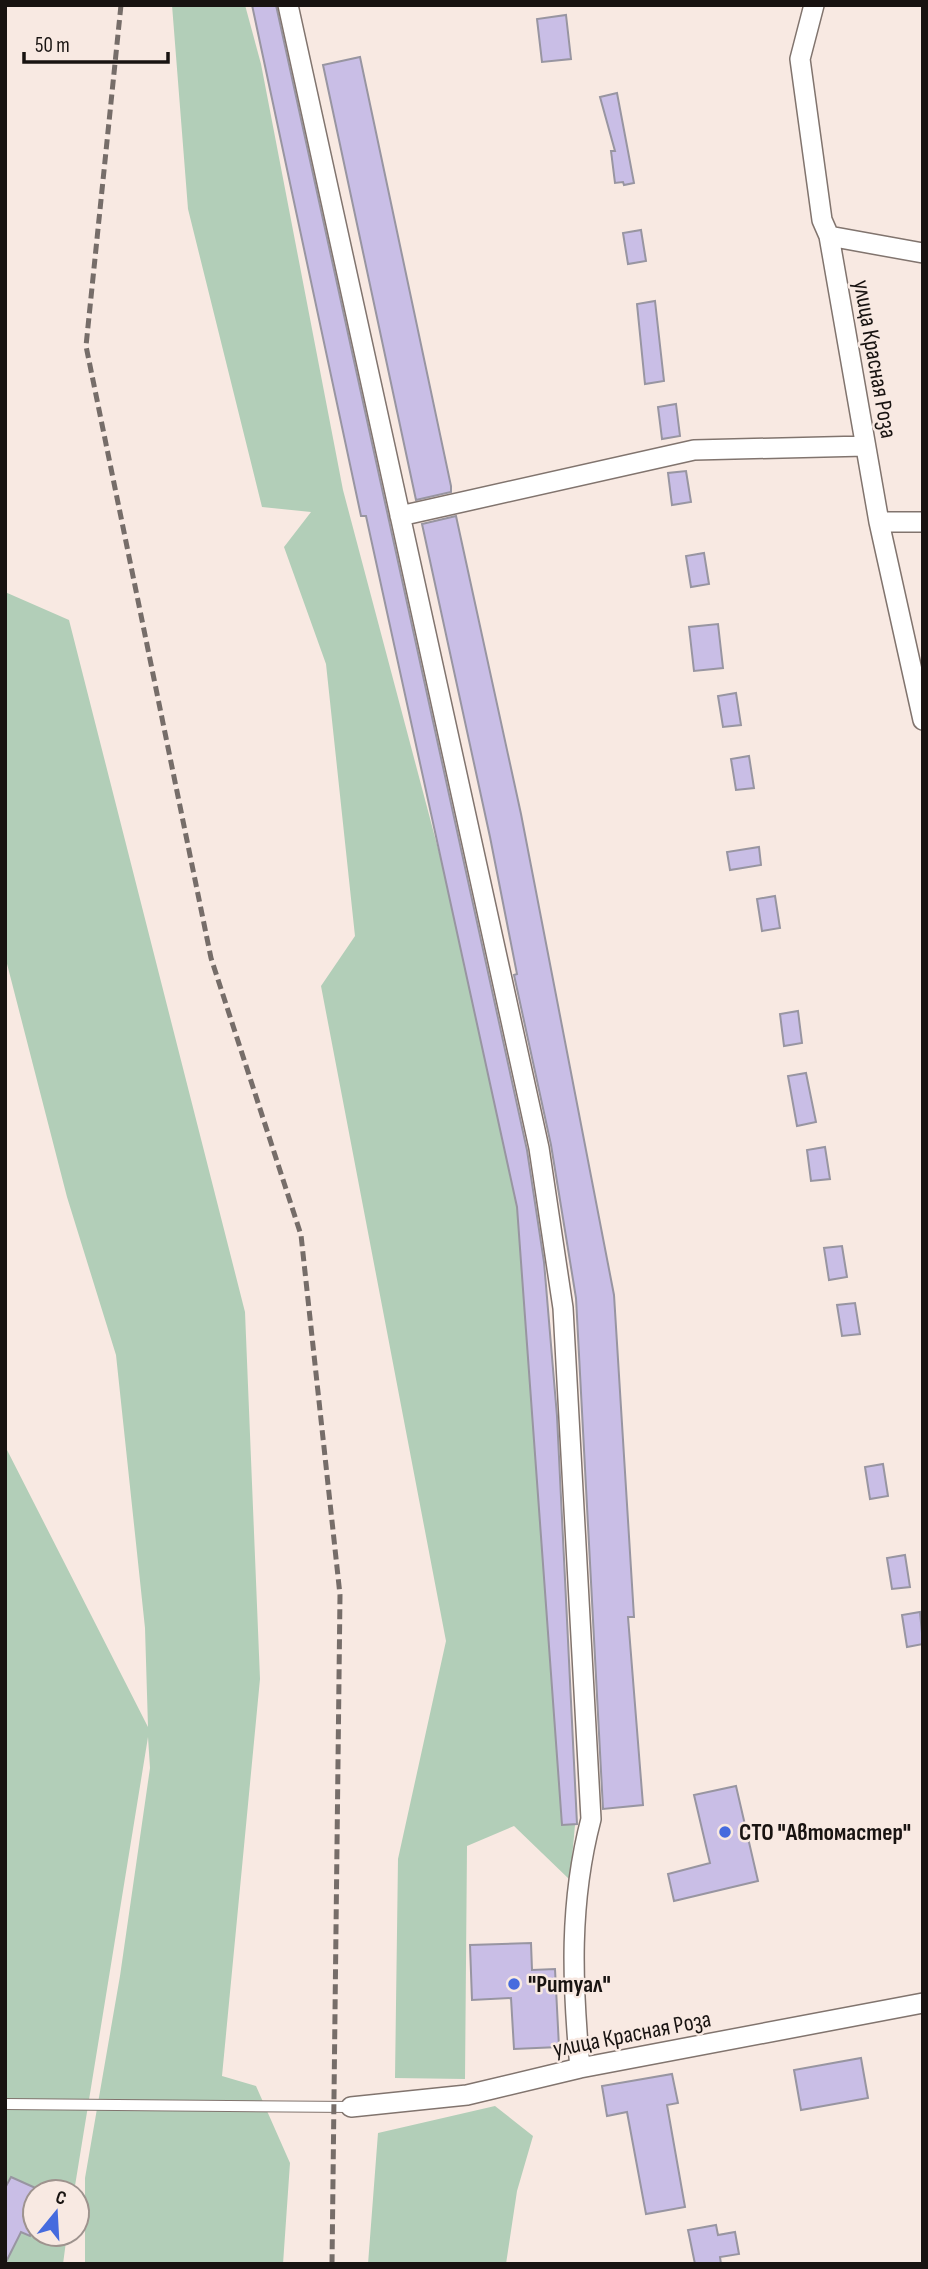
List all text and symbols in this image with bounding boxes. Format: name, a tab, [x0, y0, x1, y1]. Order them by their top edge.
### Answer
scale bar	[24, 21, 168, 65]
text: 50 m	[35, 33, 70, 58]
street label: улица Красная Роза	[847, 278, 903, 440]
place label: СТО "Автомастер"	[739, 1818, 911, 1847]
marker: СТО "Автомастер"	[717, 1824, 733, 1840]
place label: "Ритуал"	[528, 1970, 611, 1999]
marker: "Ритуал"	[506, 1976, 522, 1992]
street label: улица Красная Роза	[551, 2004, 713, 2064]
north arrow	[21, 2178, 91, 2248]
text: С	[53, 2186, 69, 2211]

